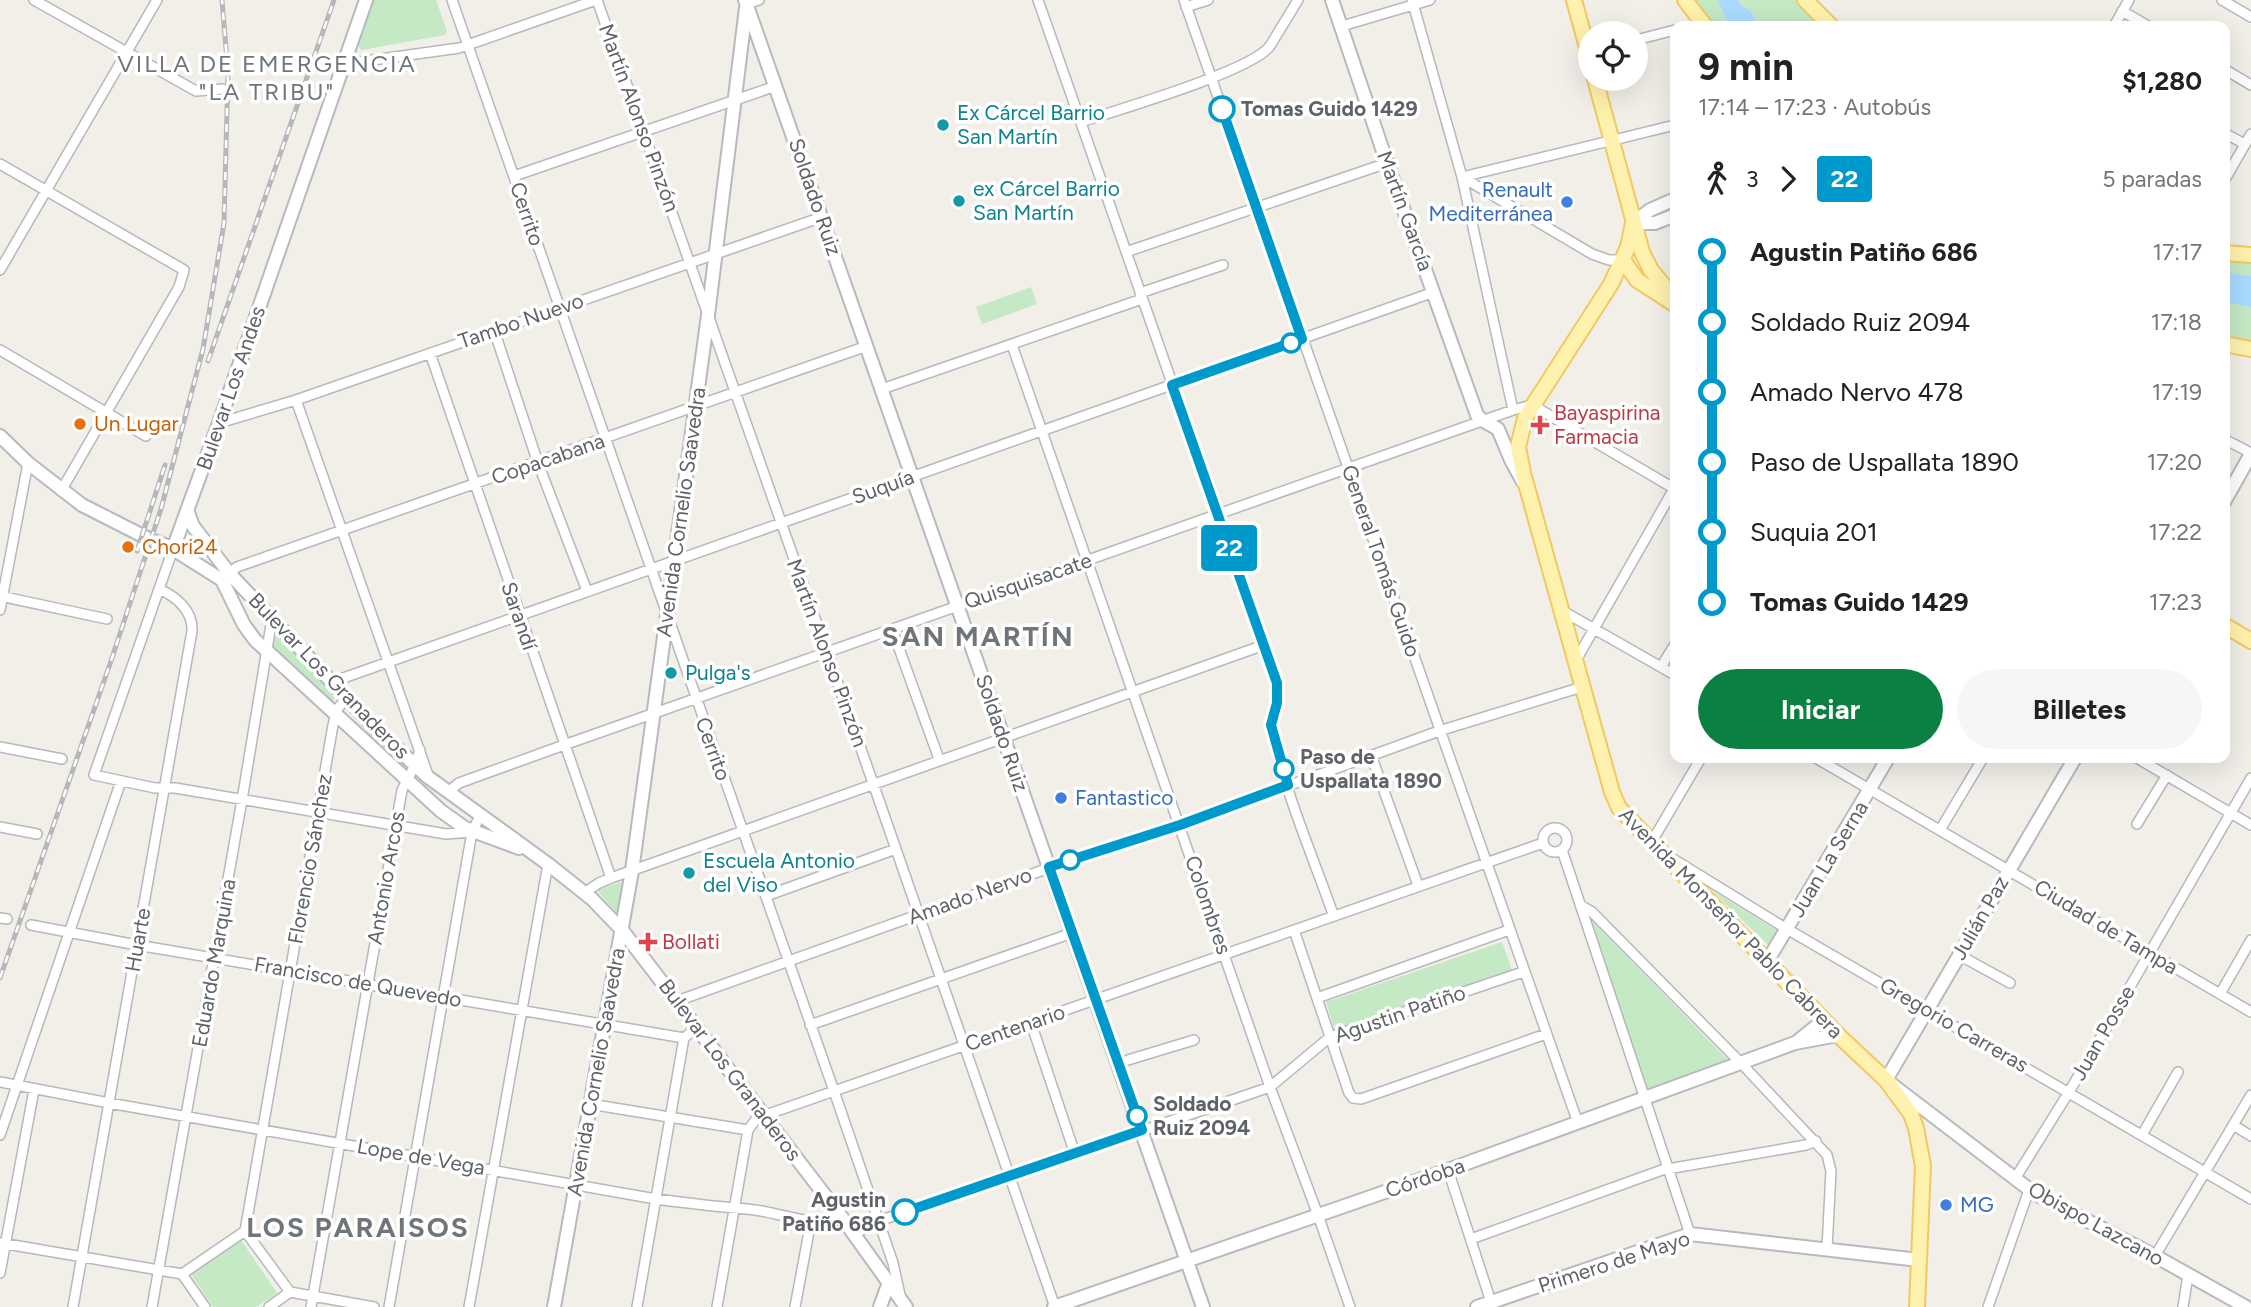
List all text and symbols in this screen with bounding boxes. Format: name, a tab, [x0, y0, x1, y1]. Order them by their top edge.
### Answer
street label: Martín Alonso Pinzón	[594, 20, 685, 215]
map controls	[1578, 21, 1648, 91]
button: locate	[1578, 21, 1648, 91]
text: 9 min	[1698, 44, 1794, 90]
district label: VILLA DE EMERGENCIA "LA TRIBU"	[117, 49, 417, 106]
text: $1,280	[2122, 65, 2202, 97]
text: 17:14 – 17:23 · Autobús	[1698, 93, 1931, 121]
marker: Tomas Guido 1429	[1209, 96, 1235, 122]
place label: Tomas Guido 1429	[1241, 96, 1418, 121]
place label: Ex Cárcel Barrio San Martín	[957, 100, 1105, 149]
marker: Ex Cárcel Barrio San Martín	[935, 117, 951, 133]
street label: Soldado Ruiz	[784, 135, 847, 259]
street label: Martín García	[1372, 147, 1439, 274]
icon: walk	[1698, 160, 1736, 198]
icon: forward	[1769, 160, 1807, 198]
text: 22	[1831, 164, 1858, 193]
text: 3	[1746, 165, 1759, 193]
text: 5 paradas	[2102, 165, 2202, 193]
place label: ex Cárcel Barrio San Martín	[973, 176, 1120, 225]
place label: Renault Mediterránea	[1428, 177, 1553, 226]
street label: Cerrito	[505, 179, 550, 249]
marker: ex Cárcel Barrio San Martín	[951, 193, 967, 209]
marker: Renault Mediterránea	[1559, 194, 1575, 210]
text: Agustin Patiño 686	[1750, 236, 1978, 268]
text: 17:17	[2152, 238, 2202, 266]
street label: Tambo Nuevo	[455, 287, 587, 354]
street label: Bulevar Los Andes	[191, 303, 270, 473]
text: Soldado Ruiz 2094	[1750, 306, 1970, 338]
text: 17:18	[2151, 308, 2202, 336]
unlabelled marker	[1281, 333, 1301, 353]
text: Amado Nervo 478	[1750, 376, 1964, 408]
text: 17:19	[2152, 378, 2202, 406]
street label: Avenida Cornelio Saavedra	[651, 386, 710, 638]
place label: Bayaspirina Farmacia	[1554, 400, 1660, 449]
place label: Un Lugar	[94, 411, 179, 436]
marker: Un Lugar	[72, 416, 88, 432]
marker: Bayaspirina Farmacia	[1532, 417, 1548, 433]
street label: Copacabana	[488, 428, 608, 490]
text: Paso de Uspallata 1890	[1750, 446, 2019, 478]
text: 17:20	[2147, 448, 2202, 476]
street label: General Tomás Guido	[1337, 462, 1426, 660]
street label: Suquía	[848, 464, 917, 509]
text: Suquia 201	[1750, 516, 1878, 548]
text: 17:22	[2149, 518, 2202, 546]
line badge: 22	[1198, 525, 1260, 571]
text: 22	[1215, 533, 1243, 562]
place label: Chori24	[142, 534, 218, 559]
marker: Chori24	[120, 539, 136, 555]
street label: Quisquisacate	[961, 547, 1095, 614]
street label: Martín Alonso Pinzón	[782, 555, 873, 750]
street label: Sarandí	[496, 579, 543, 654]
text: Tomas Guido 1429	[1750, 586, 1969, 618]
street label: Bulevar Los Granaderos	[244, 587, 415, 764]
text: 17:23	[2149, 588, 2202, 616]
district label: SAN MARTÍN	[881, 619, 1075, 653]
place label: Pulga's	[685, 660, 750, 685]
marker: Pulga's	[663, 665, 679, 681]
button: Iniciar	[1698, 669, 1943, 749]
button: Billetes	[1957, 669, 2202, 749]
street label: Soldado Ruiz	[971, 671, 1034, 795]
street label: Cerrito	[690, 714, 736, 784]
place label: Paso de Uspallata 1890	[1300, 744, 1442, 793]
marker: Paso de Uspallata 1890	[1274, 759, 1294, 779]
street label: Florencio Sánchez	[282, 772, 337, 946]
place label: Fantastico	[1075, 785, 1173, 810]
marker: Fantastico	[1053, 790, 1069, 806]
street label: Juan La Serna	[1784, 796, 1873, 921]
street label: Avenida Monseñor Pablo Cabrera	[1614, 802, 1849, 1043]
street label: Antonio Arcos	[362, 809, 410, 946]
place label: Escuela Antonio del Viso	[703, 848, 855, 897]
unlabelled marker	[1060, 850, 1080, 870]
street label: Colombres	[1180, 852, 1237, 957]
street label: Amado Nervo	[904, 862, 1035, 930]
marker: Escuela Antonio del Viso	[681, 865, 697, 881]
street label: Julián Paz	[1946, 871, 2014, 964]
street label: Ciudad de Tampa	[2030, 874, 2183, 979]
street label: Eduardo Marquina	[186, 877, 241, 1049]
street label: Huarte	[120, 906, 155, 974]
place label: Bollati	[662, 929, 720, 954]
marker: Bollati	[640, 934, 656, 950]
street label: Avenida Cornelio Saavedra	[561, 946, 630, 1198]
street label: Francisco de Quevedo	[252, 951, 464, 1012]
street label: Gregorio Carreras	[1875, 972, 2033, 1077]
street label: Bulevar Los Granaderos	[654, 974, 807, 1166]
street label: Agustin Patiño	[1331, 979, 1469, 1048]
street label: Juan Posse	[2065, 981, 2140, 1085]
street label: Centenario	[961, 999, 1068, 1056]
place label: Soldado Ruiz 2094	[1153, 1091, 1250, 1140]
marker: Soldado Ruiz 2094	[1127, 1106, 1147, 1126]
street label: Lope de Vega	[355, 1133, 487, 1180]
street label: Córdoba	[1382, 1152, 1468, 1203]
street label: Obispo Lazcano	[2024, 1176, 2168, 1271]
place label: Agustin Patiño 686	[782, 1187, 886, 1236]
place label: MG	[1960, 1192, 1994, 1217]
marker: MG	[1938, 1197, 1954, 1213]
marker: Agustin Patiño 686	[892, 1199, 918, 1225]
district label: LOS PARAISOS	[246, 1210, 470, 1244]
street label: Primero de Mayo	[1535, 1225, 1693, 1298]

